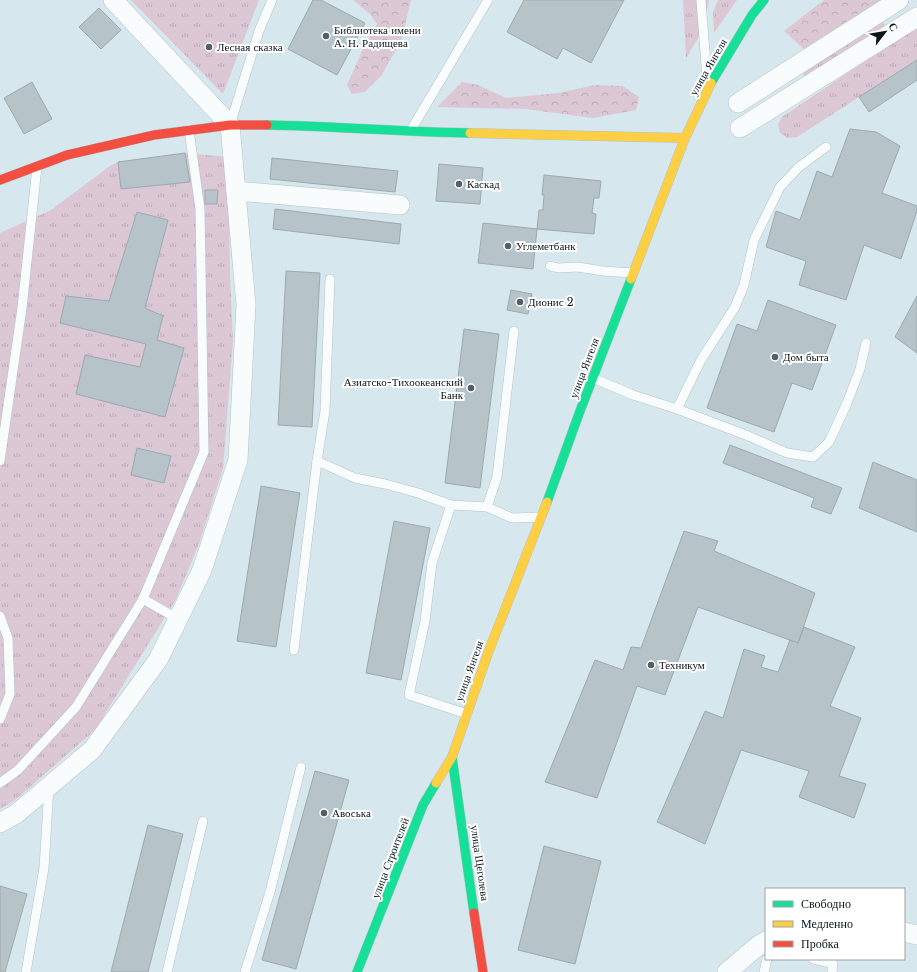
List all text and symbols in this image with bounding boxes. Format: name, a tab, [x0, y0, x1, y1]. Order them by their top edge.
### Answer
north arrow	[865, 12, 905, 52]
text: С	[886, 20, 902, 34]
place label: Библиотека имени А. Н. Радищева	[334, 23, 421, 50]
marker: Библиотека имени А. Н. Радищева	[321, 31, 331, 41]
street label: улица Янгеля	[686, 36, 730, 98]
place label: Лесная сказка	[217, 40, 283, 54]
marker: Лесная сказка	[204, 42, 214, 52]
place label: Каскад	[467, 177, 500, 191]
marker: Каскад	[454, 179, 464, 189]
place label: Углеметбанк	[516, 239, 576, 253]
marker: Углеметбанк	[503, 241, 513, 251]
place label: Дионис 2	[528, 295, 574, 309]
marker: Дионис 2	[515, 297, 525, 307]
street label: улица Янгеля	[566, 336, 602, 400]
place label: Дом быта	[783, 350, 829, 364]
marker: Дом быта	[770, 352, 780, 362]
place label: Азиатско-Тихоокеанский Банк	[344, 375, 464, 402]
marker: Азиатско-Тихоокеанский Банк	[466, 383, 476, 393]
street label: улица Янгеля	[452, 639, 486, 703]
place label: Техникум	[659, 658, 705, 672]
marker: Техникум	[646, 660, 656, 670]
place label: Авоська	[332, 806, 371, 820]
marker: Авоська	[319, 808, 329, 818]
street label: улица Строителей	[368, 816, 412, 900]
street label: улица Щеголева	[468, 824, 492, 902]
legend	[765, 888, 905, 960]
text: Свободно	[801, 896, 851, 911]
text: Медленно	[801, 916, 853, 931]
text: Пробка	[801, 936, 839, 951]

